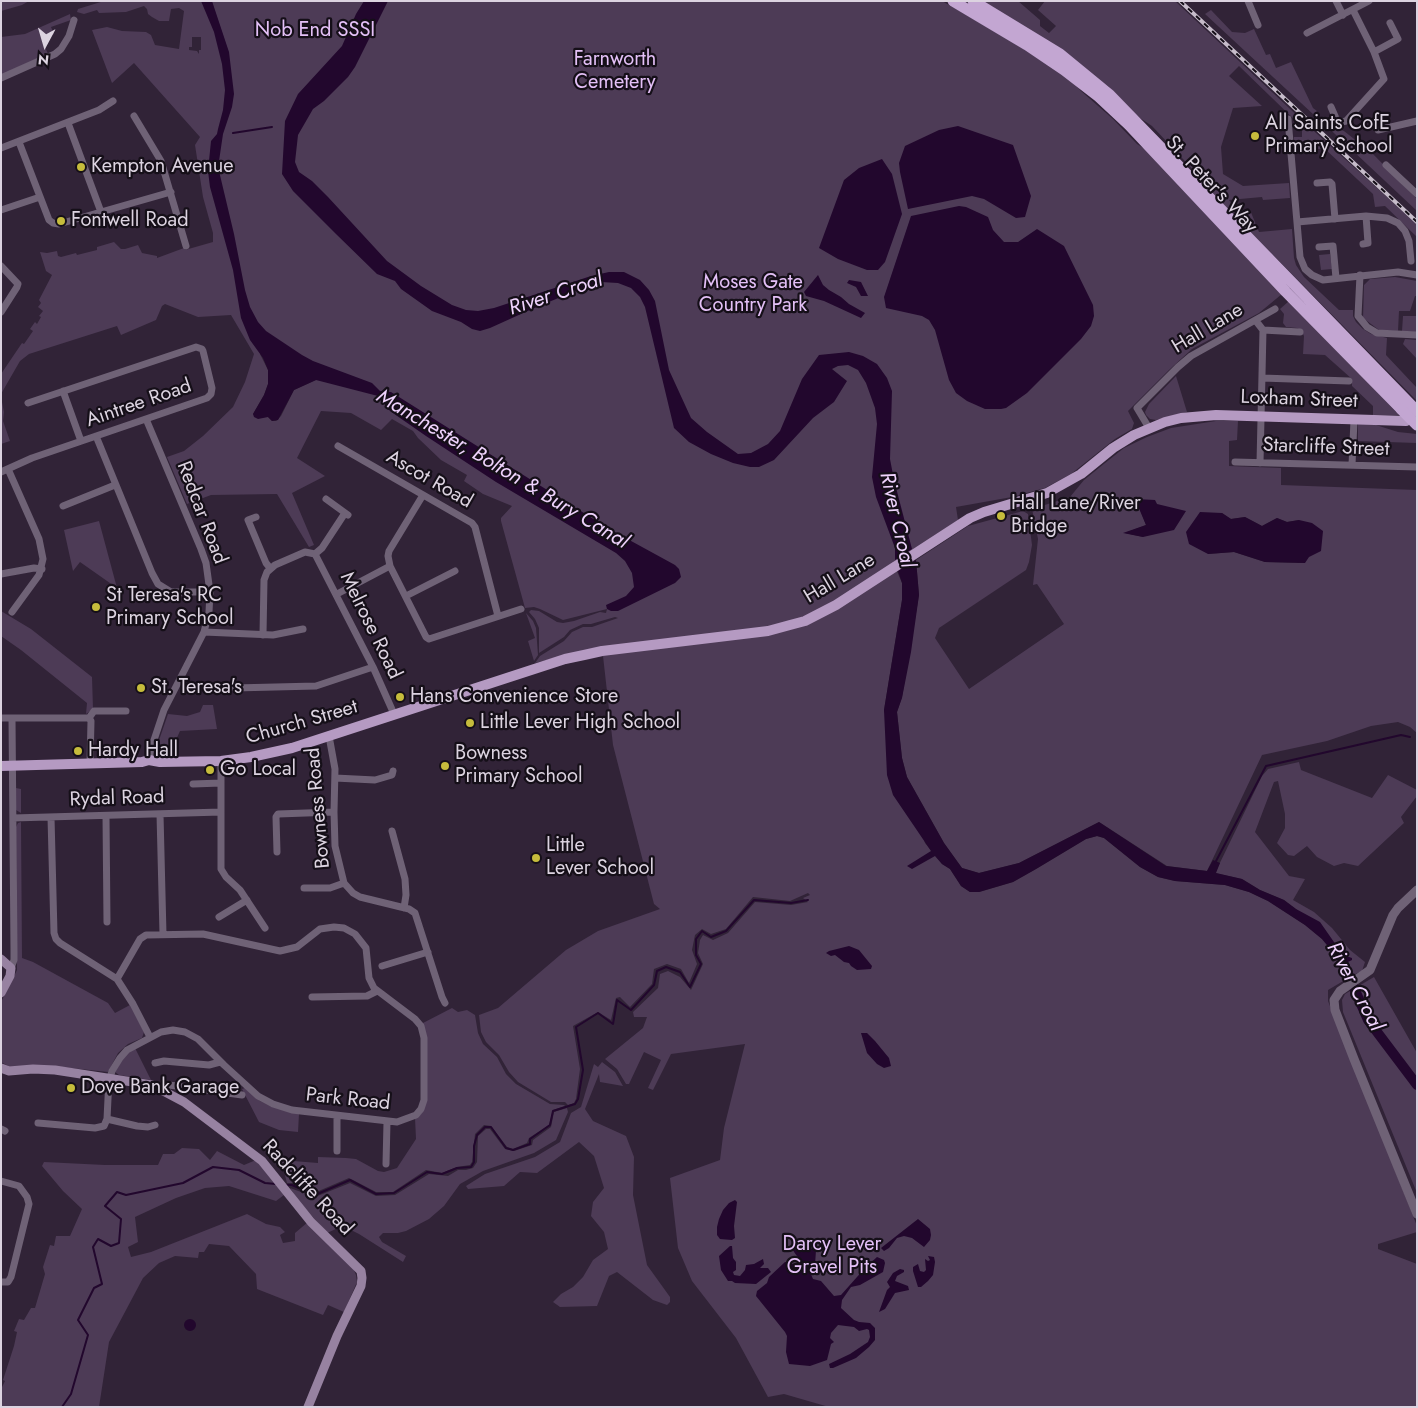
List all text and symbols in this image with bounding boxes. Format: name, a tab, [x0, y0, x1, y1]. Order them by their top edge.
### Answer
park label: Nob End SSSI	[255, 19, 375, 43]
north arrow	[20, 20, 70, 70]
park label: Farnworth Cemetery	[574, 48, 656, 95]
text: N	[37, 49, 50, 70]
place label: All Saints CofE Primary School	[1265, 112, 1393, 159]
marker: All Saints CofE Primary School	[1249, 130, 1261, 142]
street label: St. Peter's Way	[1160, 131, 1262, 239]
place label: Kempton Avenue	[91, 155, 234, 179]
marker: Kempton Avenue	[75, 161, 87, 173]
place label: Fontwell Road	[71, 209, 189, 233]
marker: Fontwell Road	[55, 215, 67, 227]
water label: River Croal	[506, 268, 606, 322]
park label: Moses Gate Country Park	[699, 271, 807, 318]
street label: Hall Lane	[1168, 298, 1248, 360]
street label: Aintree Road	[83, 375, 195, 433]
water label: Manchester, Bolton & Bury Canal	[371, 385, 633, 555]
street label: Loxham Street	[1240, 386, 1358, 414]
street label: Starcliffe Street	[1262, 434, 1390, 462]
street label: Ascot Road	[382, 446, 476, 514]
street label: Redcar Road	[170, 458, 232, 568]
water label: River Croal	[873, 470, 919, 570]
place label: Hall Lane/River Bridge	[1011, 492, 1141, 539]
marker: Hall Lane/River Bridge	[995, 510, 1007, 522]
street label: Hall Lane	[800, 548, 880, 610]
street label: Melrose Road	[334, 569, 406, 683]
place label: St Teresa's RC Primary School	[106, 584, 234, 631]
marker: St Teresa's RC Primary School	[90, 601, 102, 613]
place label: St. Teresa's	[151, 676, 242, 700]
marker: St. Teresa's	[135, 682, 147, 694]
place label: Hans Convenience Store	[410, 685, 618, 709]
marker: Hans Convenience Store	[394, 691, 406, 703]
street label: Church Street	[243, 696, 361, 750]
place label: Little Lever High School	[480, 711, 680, 735]
marker: Little Lever High School	[464, 717, 476, 729]
place label: Hardy Hall	[88, 739, 178, 763]
place label: Bowness Primary School	[455, 742, 583, 789]
marker: Hardy Hall	[72, 745, 84, 757]
street label: Bowness Road	[302, 746, 336, 870]
place label: Go Local	[220, 758, 296, 782]
marker: Bowness Primary School	[439, 760, 451, 772]
marker: Go Local	[204, 764, 216, 776]
street label: Rydal Road	[69, 785, 165, 813]
place label: Little Lever School	[546, 834, 654, 881]
marker: Little Lever School	[530, 852, 542, 864]
water label: River Croal	[1320, 938, 1388, 1036]
place label: Dove Bank Garage	[81, 1076, 239, 1100]
marker: Dove Bank Garage	[65, 1082, 77, 1094]
street label: Park Road	[305, 1084, 391, 1116]
street label: Radcliffe Road	[256, 1135, 358, 1241]
park label: Darcy Lever Gravel Pits	[783, 1233, 881, 1280]

